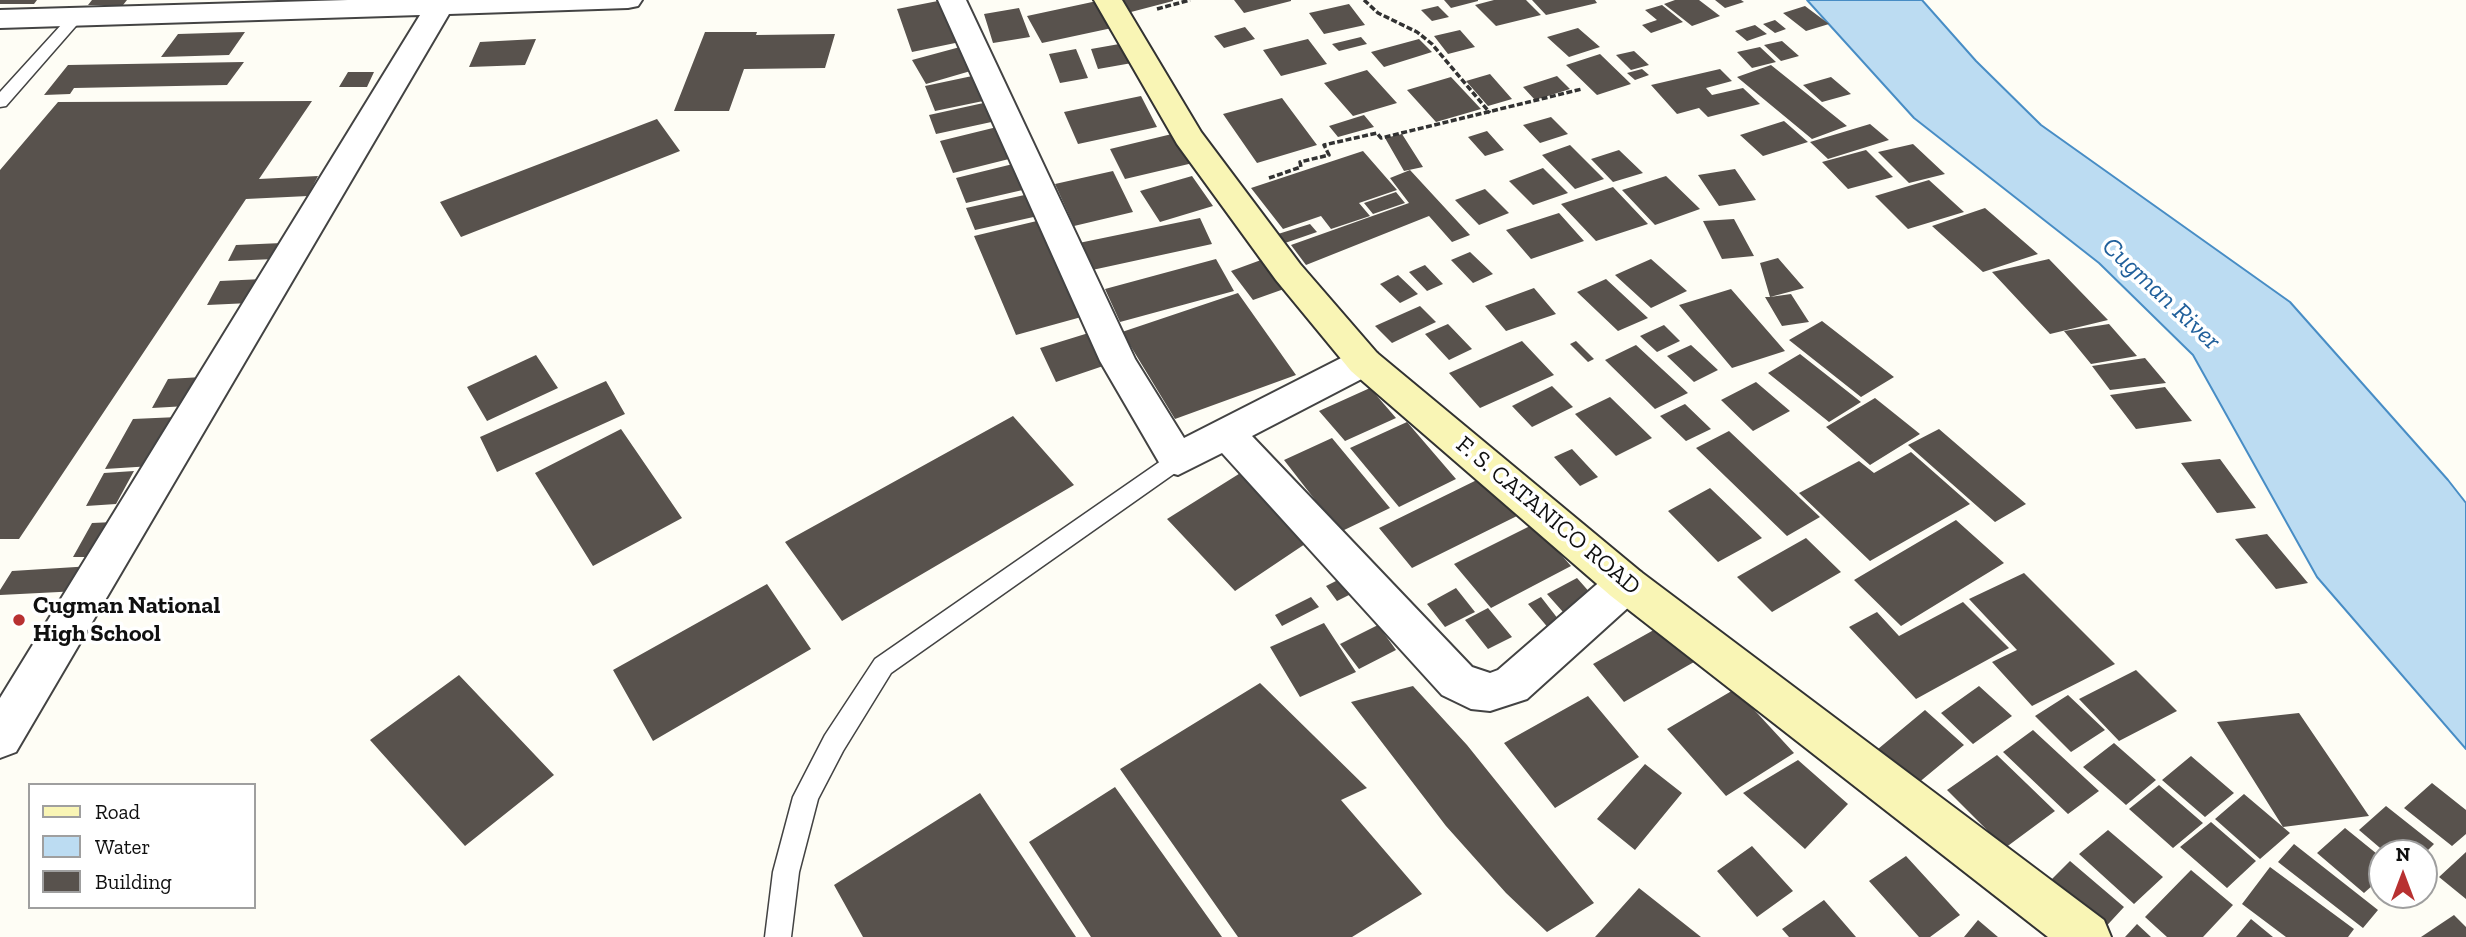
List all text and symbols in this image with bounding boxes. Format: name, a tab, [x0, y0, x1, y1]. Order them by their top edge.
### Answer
water label: Cugman River	[2095, 231, 2227, 357]
street label: F. S. CATANICO ROAD	[1450, 431, 1646, 601]
place label: Cugman National High School	[33, 592, 220, 648]
marker: Cugman National High School	[11, 612, 27, 628]
legend	[28, 783, 256, 909]
text: Road	[95, 799, 140, 824]
text: Water	[95, 834, 150, 859]
north arrow	[2368, 839, 2438, 909]
text: N	[2396, 843, 2410, 866]
text: Building	[95, 869, 172, 894]

